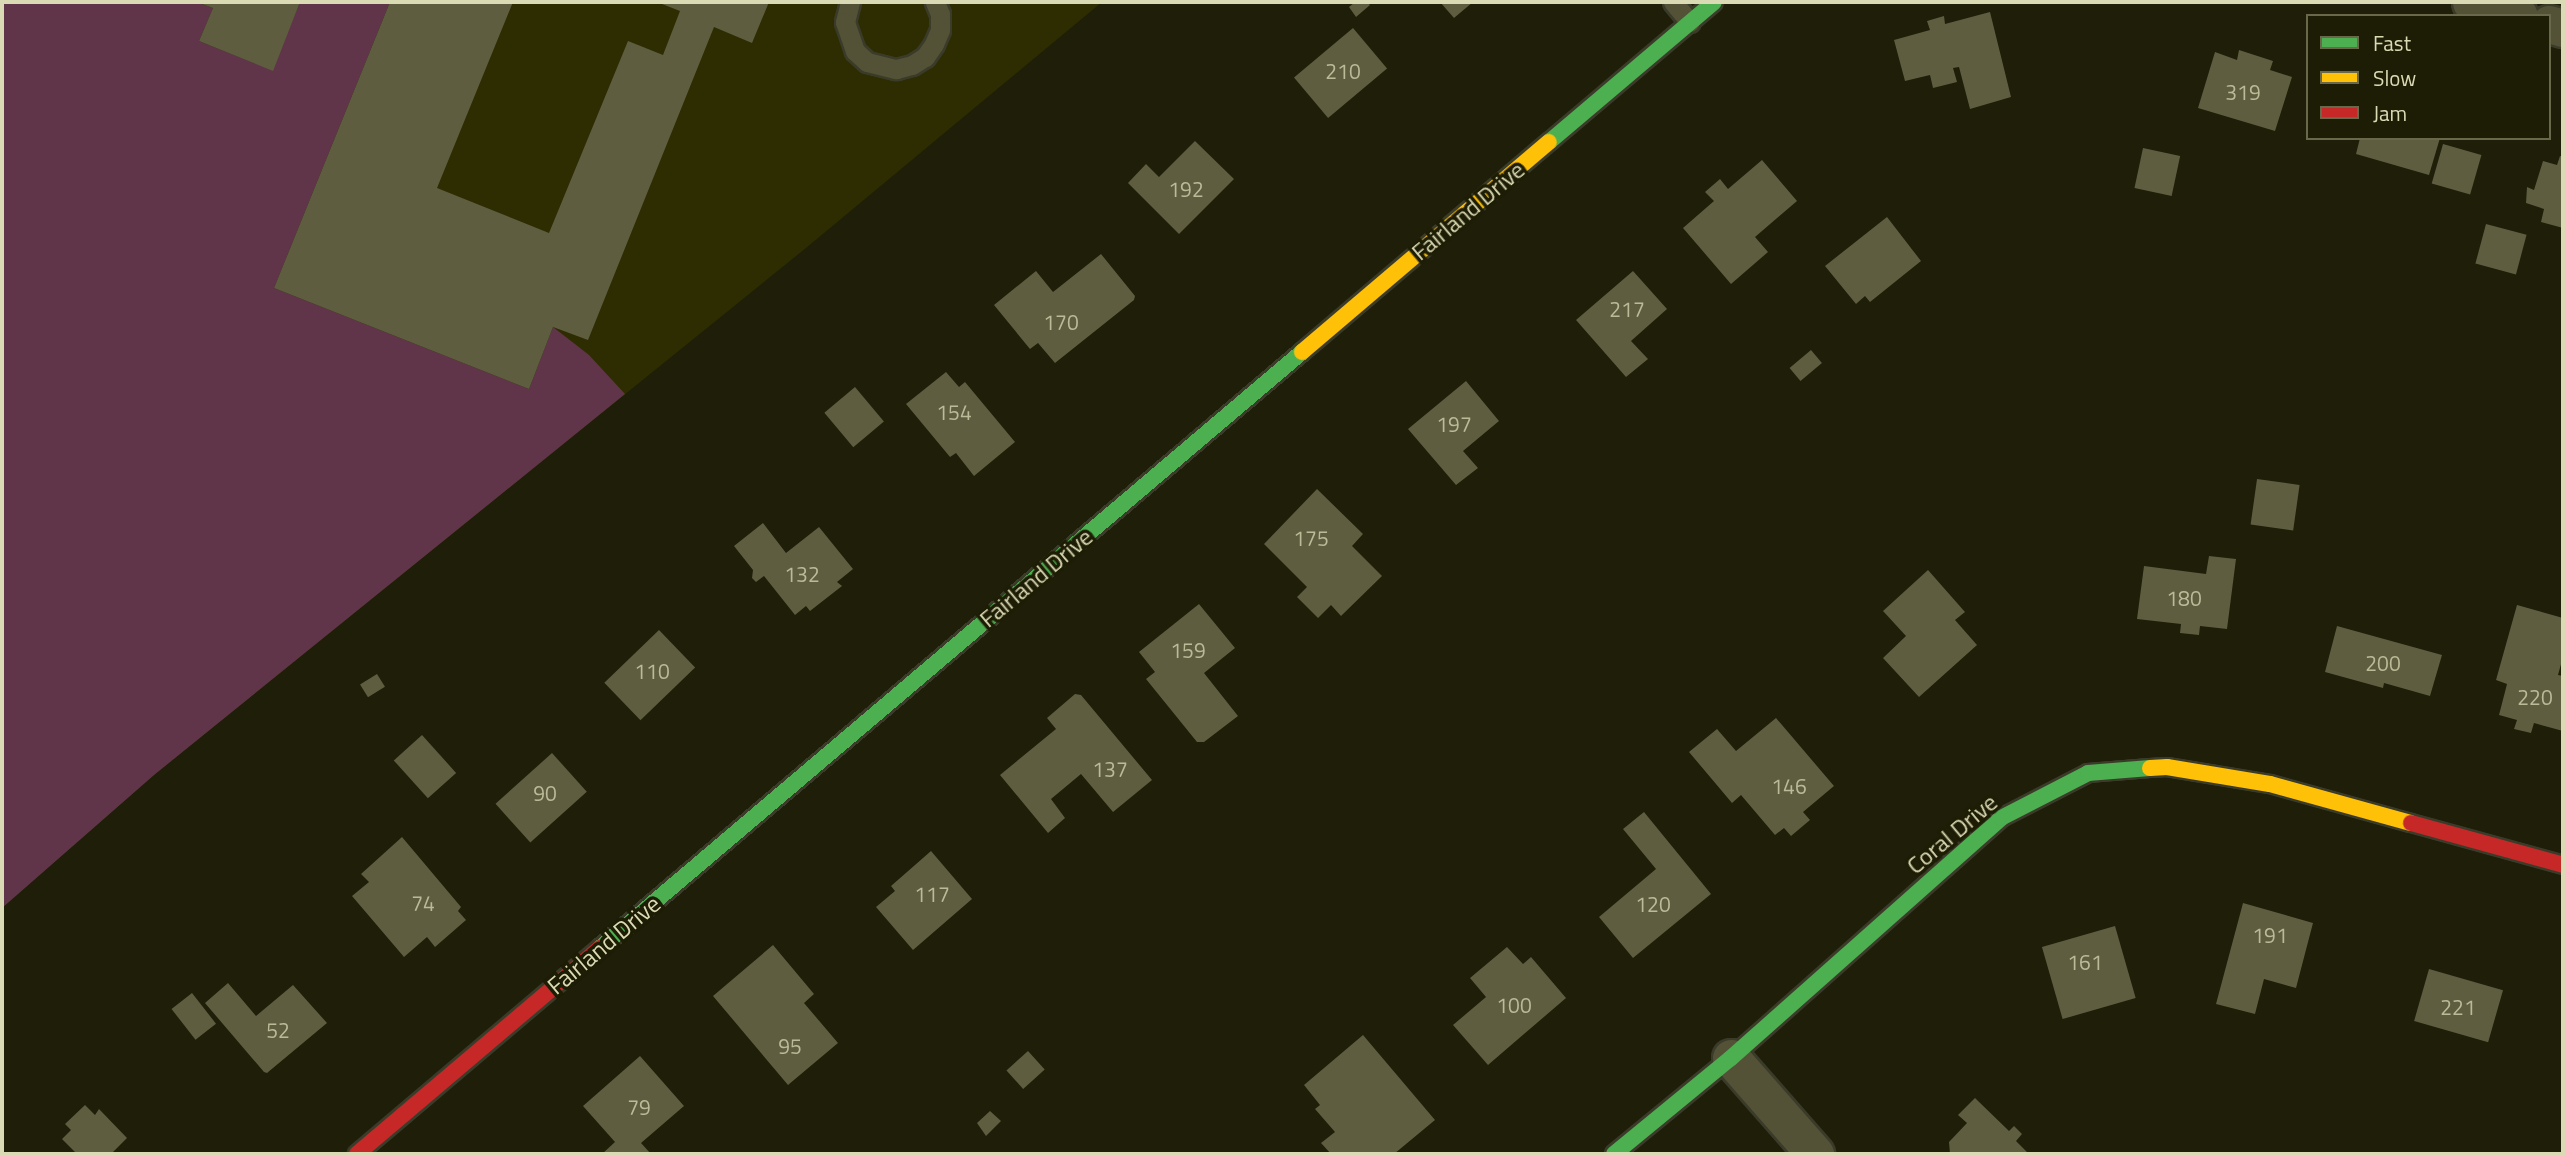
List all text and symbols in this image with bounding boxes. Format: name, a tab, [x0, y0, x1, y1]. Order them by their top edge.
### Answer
legend	[2306, 14, 2551, 140]
text: Fast	[2373, 27, 2411, 59]
house number: 210	[1325, 58, 1361, 84]
text: Slow	[2373, 62, 2416, 94]
house number: 319	[2225, 79, 2261, 105]
text: Jam	[2373, 97, 2407, 129]
street label: Fairland Drive	[1406, 156, 1530, 266]
house number: 192	[1168, 176, 1204, 202]
house number: 217	[1609, 296, 1645, 322]
house number: 170	[1043, 309, 1079, 335]
house number: 154	[936, 399, 972, 425]
house number: 197	[1436, 411, 1472, 437]
street label: Fairland Drive	[974, 523, 1098, 633]
house number: 175	[1293, 525, 1329, 551]
house number: 132	[784, 561, 820, 587]
house number: 180	[2166, 585, 2202, 611]
house number: 159	[1170, 637, 1206, 663]
house number: 200	[2365, 650, 2401, 676]
house number: 110	[634, 658, 670, 684]
house number: 220	[2517, 684, 2553, 710]
house number: 137	[1092, 756, 1128, 782]
house number: 146	[1771, 773, 1807, 799]
house number: 90	[533, 780, 557, 806]
street label: Coral Drive	[1901, 788, 2003, 880]
house number: 117	[914, 881, 950, 907]
house number: 74	[411, 890, 435, 916]
street label: Fairland Drive	[542, 890, 666, 1000]
house number: 120	[1635, 891, 1671, 917]
house number: 191	[2252, 922, 2288, 948]
house number: 161	[2067, 949, 2103, 975]
house number: 100	[1496, 992, 1532, 1018]
house number: 221	[2440, 994, 2476, 1020]
house number: 52	[266, 1017, 290, 1043]
house number: 95	[778, 1033, 802, 1059]
house number: 79	[627, 1094, 651, 1120]

